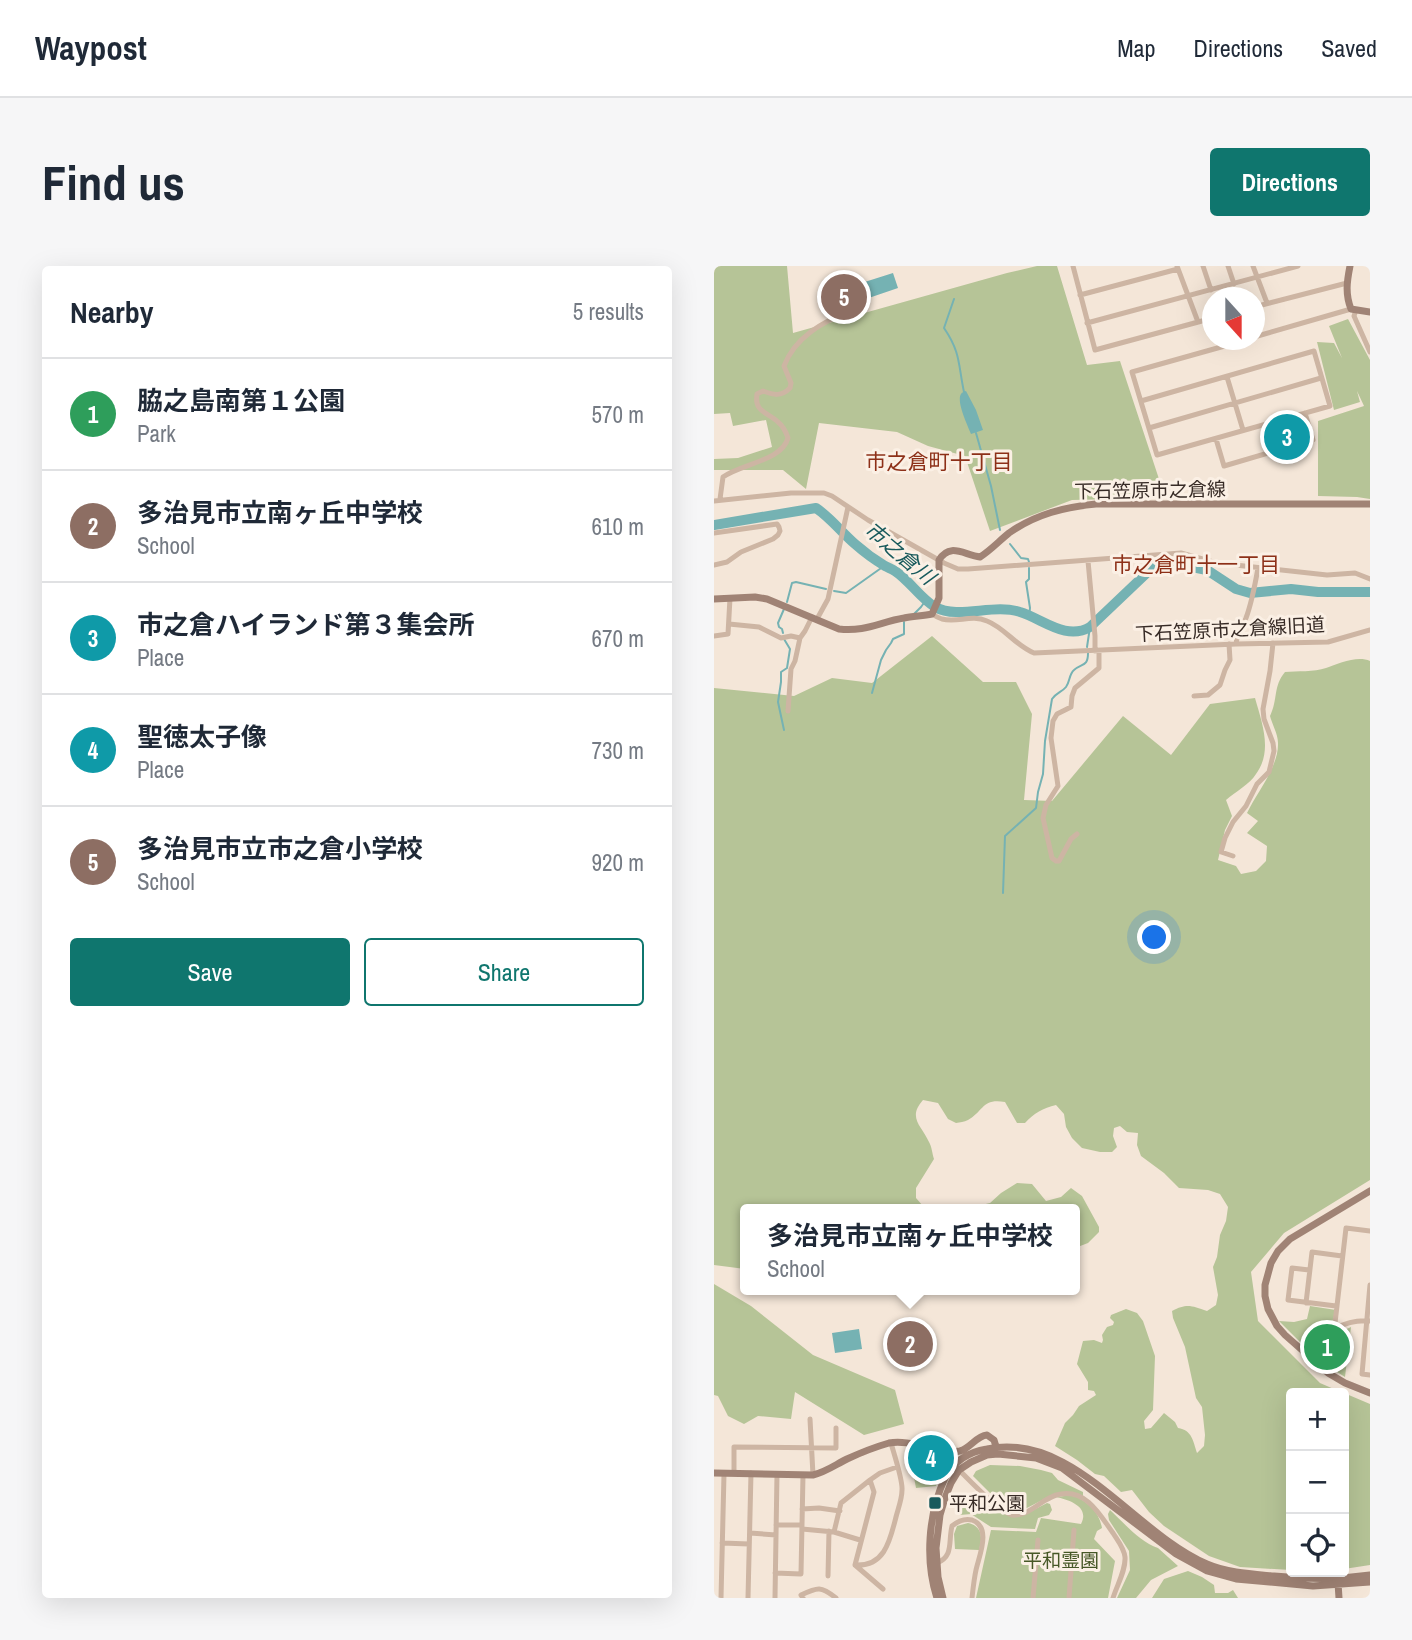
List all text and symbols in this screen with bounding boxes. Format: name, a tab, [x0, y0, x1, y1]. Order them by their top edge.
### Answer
text: Waypost	[35, 26, 147, 70]
text: Map	[1117, 32, 1155, 64]
text: Directions	[1193, 32, 1283, 64]
text: Saved	[1321, 32, 1377, 64]
button: Directions	[1210, 148, 1370, 216]
text: Find us	[42, 149, 185, 215]
pin: 5	[821, 271, 867, 323]
north arrow	[1202, 287, 1265, 350]
text: Nearby	[70, 292, 153, 332]
text: 5 results	[573, 296, 644, 327]
text: 脇之島南第１公園	[137, 383, 345, 418]
text: 1	[88, 399, 98, 430]
text: 570 m	[592, 399, 644, 430]
pin: 3	[1264, 411, 1310, 463]
text: Park	[137, 418, 176, 449]
district label: 市之倉町十丁目	[866, 447, 1013, 476]
street label: 下石笠原市之倉線	[1074, 476, 1226, 504]
text: 多治見市立南ヶ丘中学校	[137, 495, 423, 530]
text: 2	[88, 511, 98, 542]
text: 610 m	[592, 511, 644, 542]
water label: 市之倉川	[859, 515, 943, 592]
text: School	[137, 530, 195, 561]
district label: 市之倉町十一丁目	[1112, 550, 1280, 579]
text: 市之倉ハイランド第３集会所	[137, 607, 474, 642]
street label: 下石笠原市之倉線旧道	[1134, 611, 1326, 647]
text: 3	[88, 623, 98, 654]
text: 670 m	[592, 623, 644, 654]
text: Place	[137, 642, 184, 673]
text: 聖徳太子像	[137, 719, 267, 754]
text: 4	[88, 735, 98, 766]
text: 730 m	[592, 735, 644, 766]
text: Place	[137, 754, 184, 785]
text: 多治見市立市之倉小学校	[137, 831, 423, 866]
text: 5	[88, 847, 98, 878]
text: 920 m	[592, 847, 644, 878]
text: School	[137, 866, 195, 897]
your location	[1137, 920, 1171, 954]
button: Save	[70, 938, 350, 1006]
button: Share	[364, 938, 644, 1006]
popup	[740, 1204, 1080, 1295]
text: 多治見市立南ヶ丘中学校	[767, 1218, 1053, 1253]
text: School	[767, 1253, 825, 1284]
pin: 2	[887, 1318, 933, 1370]
pin: 1	[1304, 1321, 1350, 1373]
map controls	[1286, 1388, 1349, 1577]
button: +	[1286, 1388, 1349, 1451]
pin: 4	[908, 1432, 954, 1484]
button: −	[1286, 1451, 1349, 1514]
place label: 平和公園	[949, 1490, 1025, 1516]
marker: 平和公園	[927, 1495, 943, 1511]
button: locate	[1286, 1514, 1349, 1577]
park label: 平和霊園	[1023, 1547, 1099, 1573]

